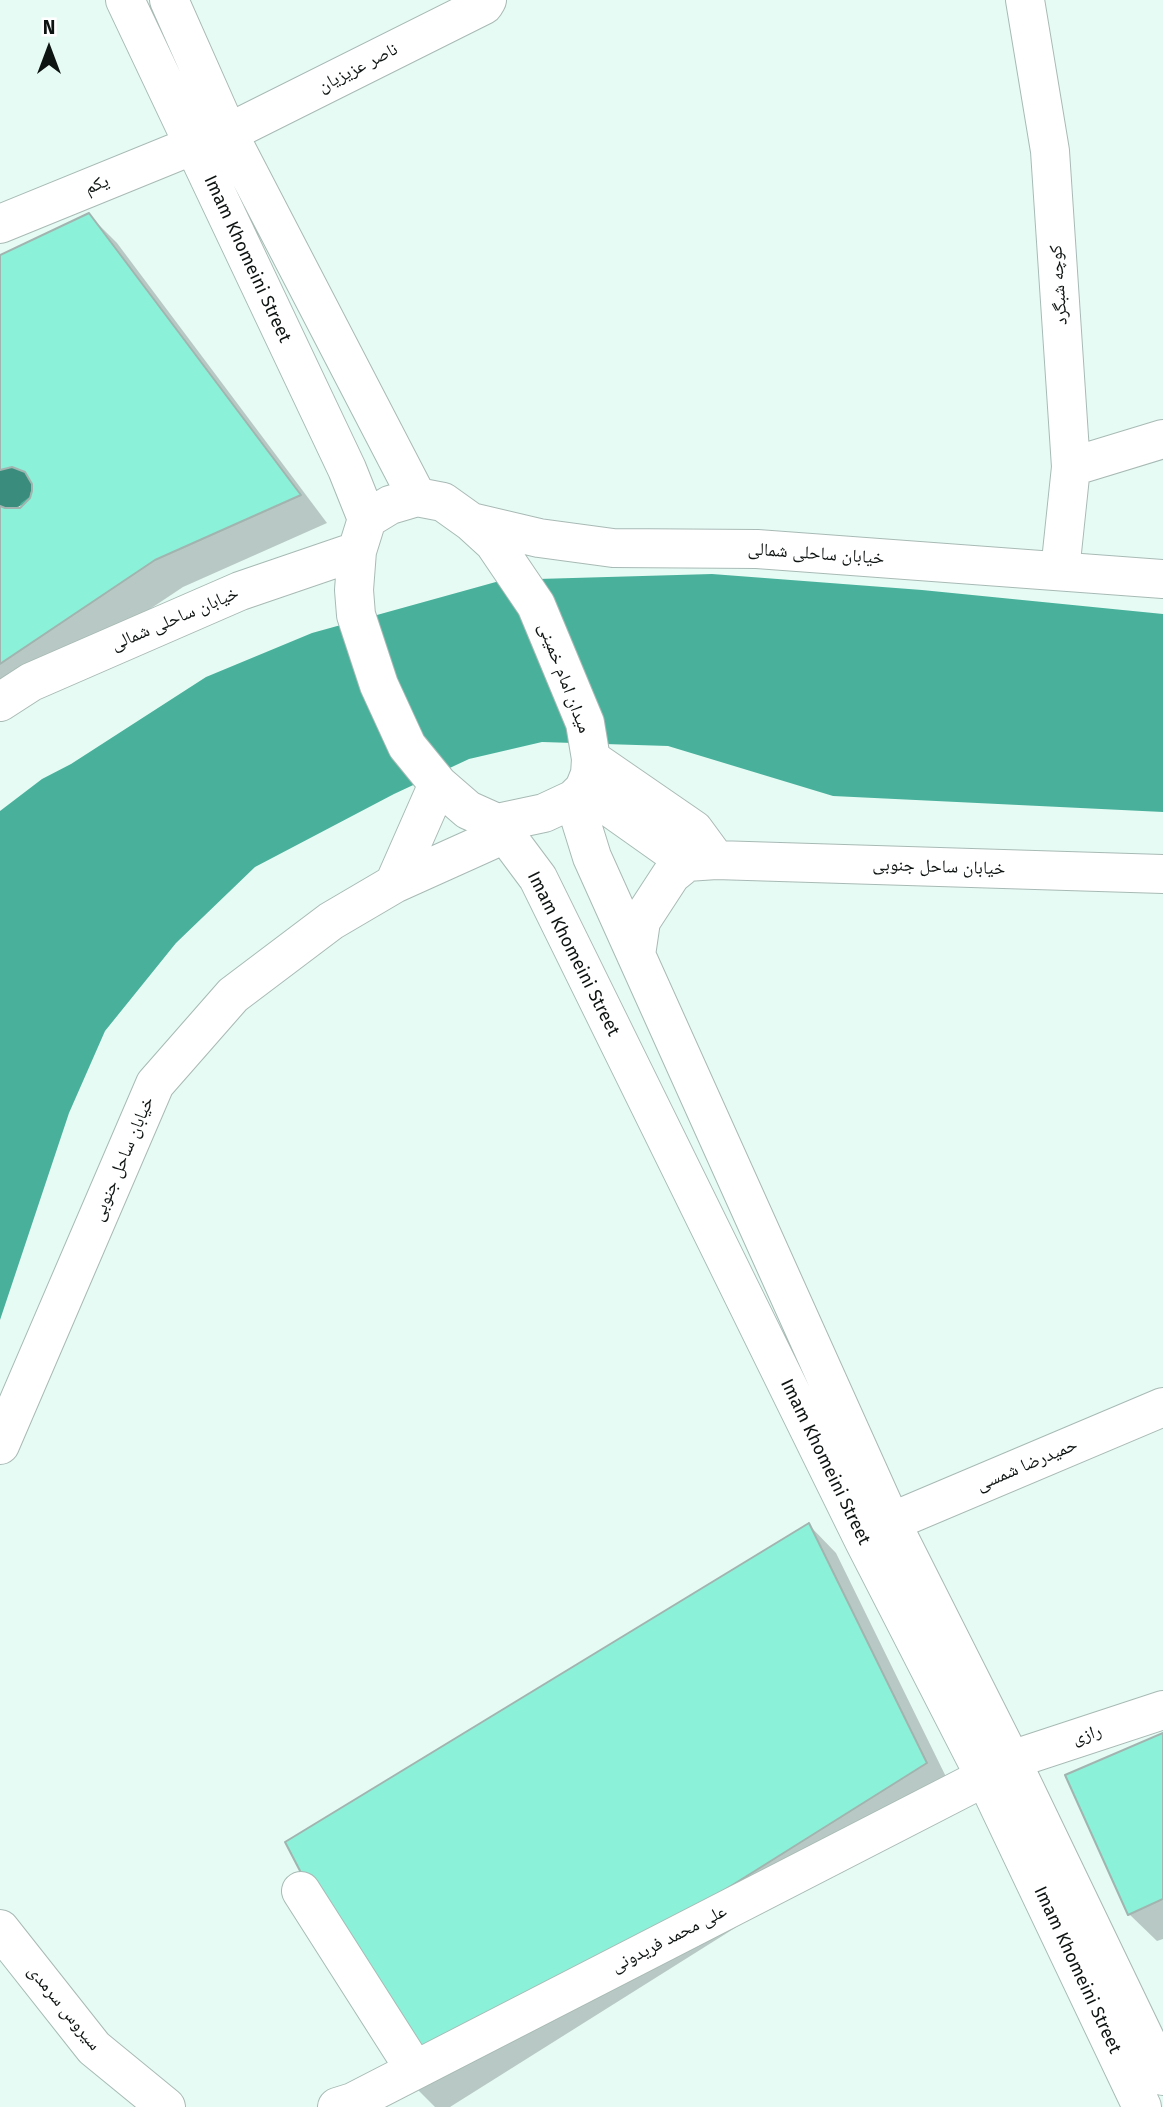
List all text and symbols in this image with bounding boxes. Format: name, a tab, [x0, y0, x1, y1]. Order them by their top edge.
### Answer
north arrow	[14, 14, 84, 84]
text: N	[43, 16, 55, 39]
street label: ناصر عزیزیان	[314, 39, 402, 97]
street label: یکم	[82, 171, 112, 199]
street label: Imam Khomeini Street	[199, 172, 295, 346]
street label: کوچه شبگرد	[1045, 244, 1073, 326]
street label: خیابان ساحلی شمالی	[747, 538, 885, 570]
street label: خیابان ساحلی شمالی	[108, 582, 242, 656]
street label: میدان امام خمینی	[533, 620, 595, 736]
street label: خیابان ساحل جنوبی	[872, 854, 1006, 880]
street label: Imam Khomeini Street	[522, 868, 624, 1040]
street label: خیابان ساحل جنوبی	[87, 1094, 159, 1224]
street label: Imam Khomeini Street	[775, 1376, 875, 1548]
street label: حمیدرضا شمسی	[973, 1434, 1081, 1496]
street label: رازی	[1070, 1720, 1104, 1750]
street label: Imam Khomeini Street	[1029, 1883, 1125, 2057]
street label: علی محمد فریدونی	[608, 1901, 730, 1977]
street label: سیروس سرمدی	[23, 1961, 105, 2055]

